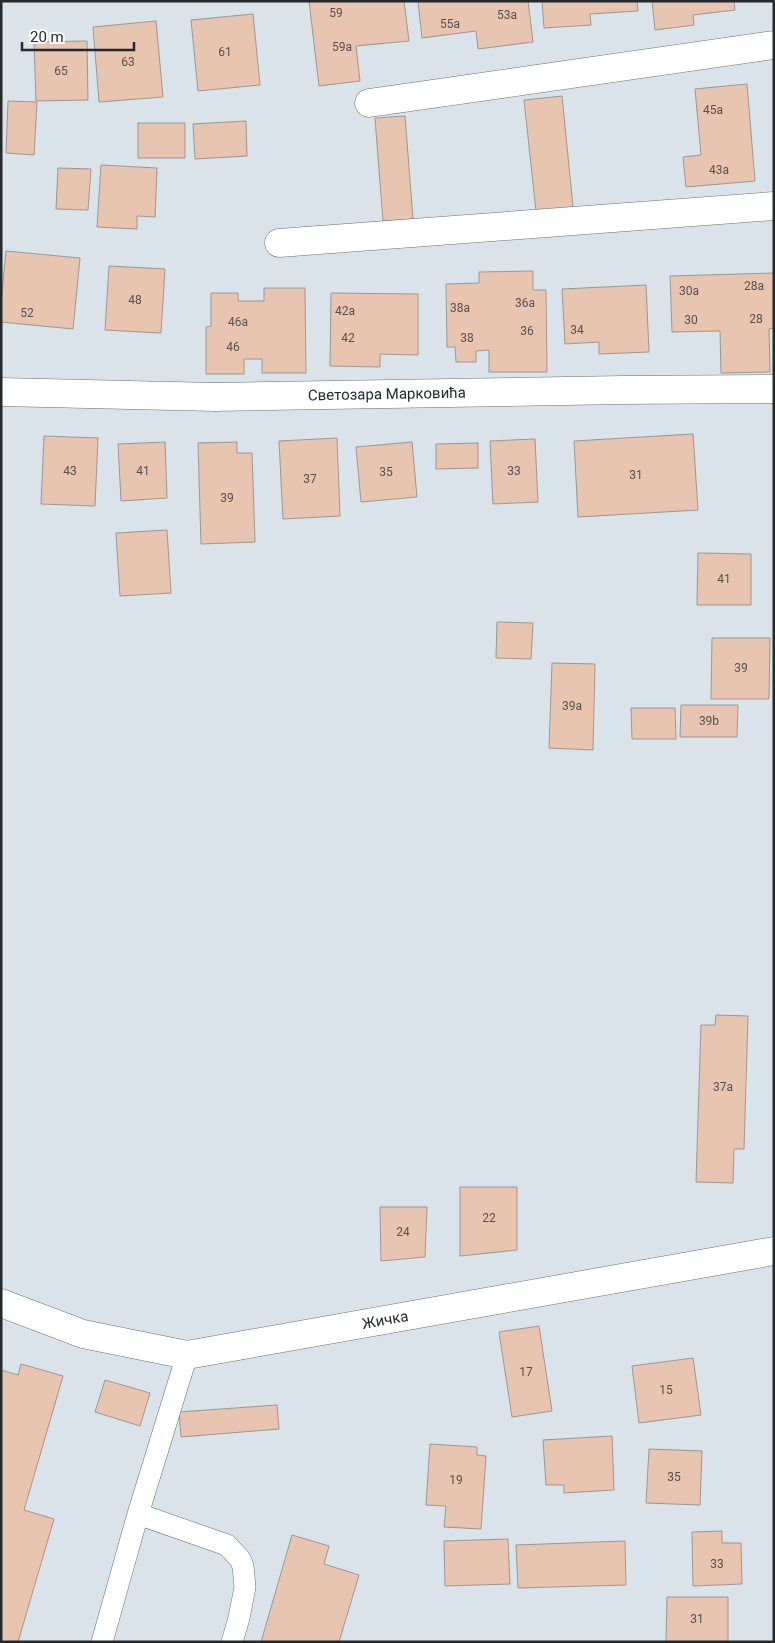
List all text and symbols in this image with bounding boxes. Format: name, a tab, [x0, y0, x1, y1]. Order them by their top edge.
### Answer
house number: 59	[329, 6, 343, 20]
house number: 53a	[497, 8, 517, 22]
house number: 55a	[440, 17, 460, 31]
scale bar	[22, 20, 135, 52]
text: 20 m	[30, 28, 64, 46]
house number: 59a	[332, 40, 352, 54]
house number: 61	[218, 45, 232, 59]
house number: 63	[121, 55, 135, 69]
house number: 65	[54, 64, 68, 78]
house number: 45a	[703, 103, 723, 117]
house number: 43a	[709, 163, 729, 177]
house number: 28a	[744, 279, 764, 293]
house number: 30a	[679, 284, 699, 298]
house number: 48	[128, 293, 142, 307]
house number: 36a	[515, 296, 535, 310]
house number: 38a	[450, 301, 470, 315]
house number: 42a	[335, 304, 355, 318]
house number: 52	[20, 306, 34, 320]
house number: 28	[749, 312, 763, 326]
house number: 30	[684, 313, 698, 327]
house number: 46a	[228, 315, 248, 329]
house number: 34	[570, 323, 584, 337]
house number: 36	[520, 324, 534, 338]
house number: 42	[341, 331, 355, 345]
house number: 38	[460, 331, 474, 345]
house number: 46	[226, 340, 240, 354]
street label: Светозара Марковића	[308, 384, 466, 404]
house number: 43	[63, 464, 77, 478]
house number: 41	[136, 464, 150, 478]
house number: 33	[507, 464, 521, 478]
house number: 35	[379, 465, 393, 479]
house number: 31	[629, 468, 643, 482]
house number: 37	[303, 472, 317, 486]
house number: 39	[220, 491, 234, 505]
house number: 41	[717, 572, 731, 586]
house number: 39	[734, 661, 748, 675]
house number: 39a	[562, 699, 582, 713]
house number: 39b	[699, 714, 719, 728]
house number: 37a	[713, 1080, 733, 1094]
house number: 22	[482, 1211, 496, 1225]
house number: 24	[396, 1225, 410, 1239]
street label: Жичка	[361, 1307, 410, 1333]
house number: 17	[519, 1365, 533, 1379]
house number: 15	[659, 1383, 673, 1397]
house number: 35	[667, 1470, 681, 1484]
house number: 19	[449, 1473, 463, 1487]
house number: 33	[710, 1557, 724, 1571]
house number: 31	[690, 1612, 704, 1626]

